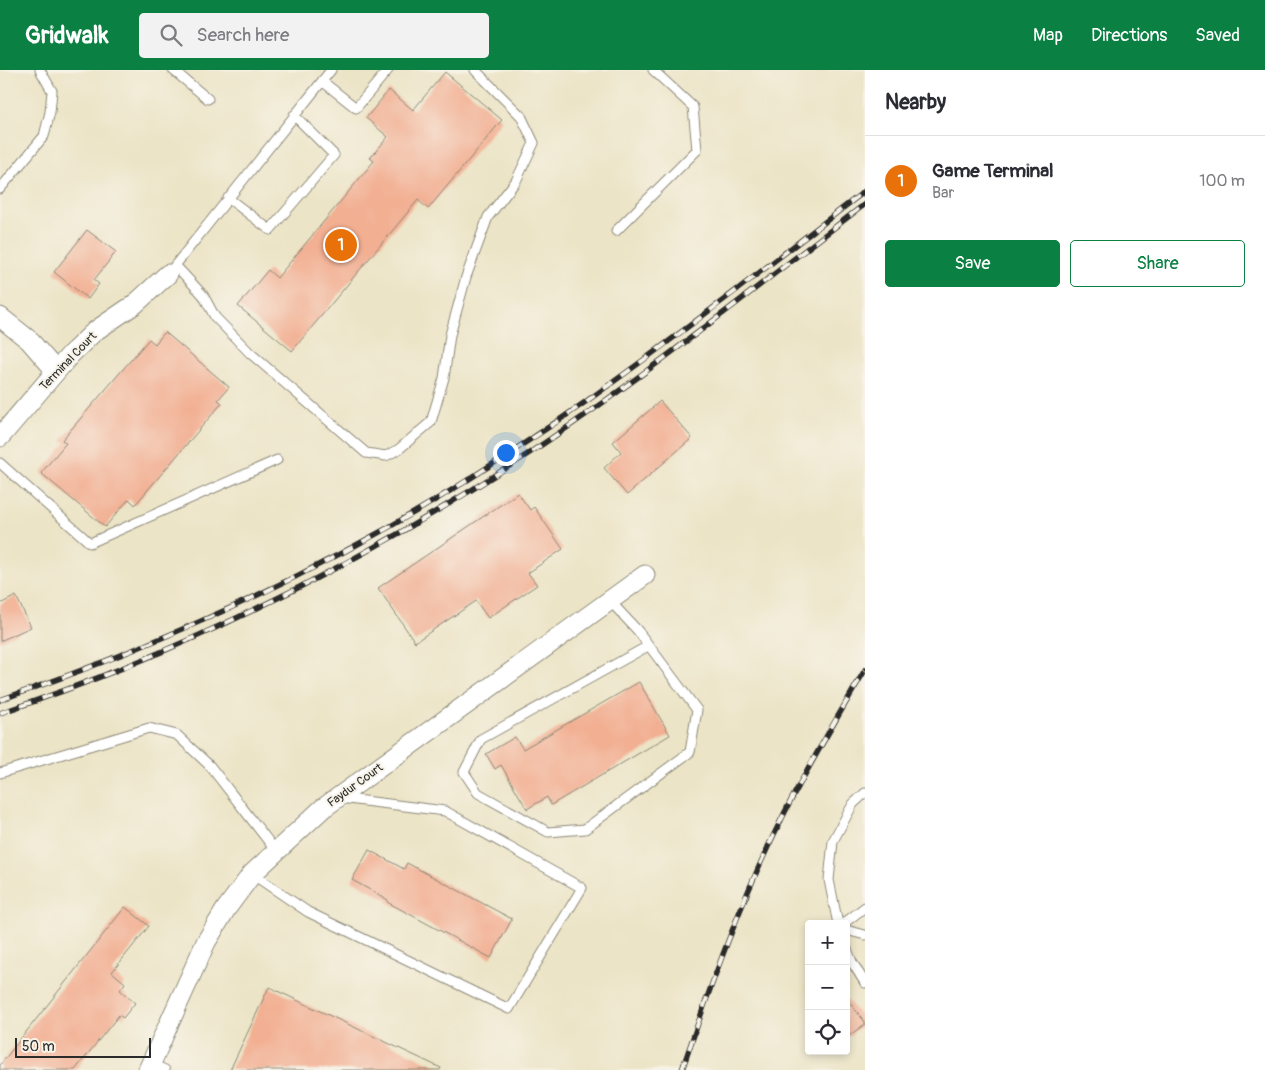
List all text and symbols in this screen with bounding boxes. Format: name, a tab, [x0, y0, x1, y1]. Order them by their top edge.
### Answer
search box	[139, 13, 489, 58]
text: Gridwalk	[25, 21, 109, 50]
icon: search	[157, 21, 185, 49]
text: Search here	[197, 23, 289, 47]
text: Map	[1033, 24, 1063, 47]
text: Directions	[1091, 24, 1167, 47]
text: Saved	[1195, 24, 1240, 47]
text: Nearby	[885, 89, 946, 116]
text: Game Terminal	[932, 159, 1054, 183]
text: 1	[898, 171, 904, 191]
text: 100 m	[1199, 171, 1245, 191]
text: Bar	[932, 183, 954, 203]
pin: 1	[325, 226, 357, 264]
button: Save	[885, 240, 1060, 287]
button: Share	[1070, 240, 1245, 287]
street label: Terminal Court	[37, 329, 100, 394]
your location	[493, 440, 519, 466]
street label: Faydur Court	[325, 760, 386, 811]
map controls	[805, 920, 850, 1055]
button: +	[805, 920, 850, 965]
button: −	[805, 965, 850, 1010]
button: locate	[805, 1010, 850, 1055]
scale bar	[15, 1035, 151, 1058]
text: 50 m	[22, 1038, 55, 1055]

